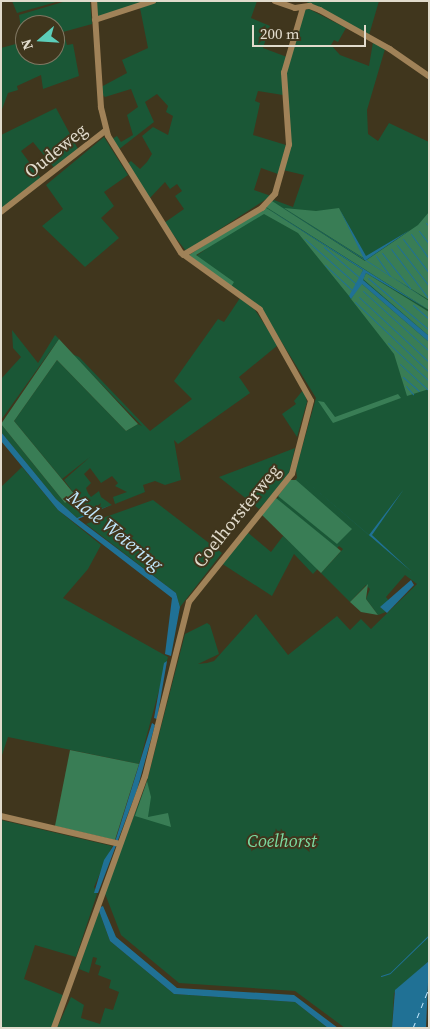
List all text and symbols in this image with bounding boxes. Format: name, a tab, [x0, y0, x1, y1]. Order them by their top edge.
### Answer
north arrow	[15, 15, 65, 65]
scale bar	[255, 15, 369, 47]
text: 200 m	[260, 23, 300, 44]
text: N	[16, 36, 38, 53]
street label: Oudeweg	[20, 119, 92, 183]
street label: Coelhorsterweg	[189, 460, 285, 572]
water label: Male Wetering	[63, 486, 167, 576]
park label: Coelhorst	[247, 830, 317, 852]

